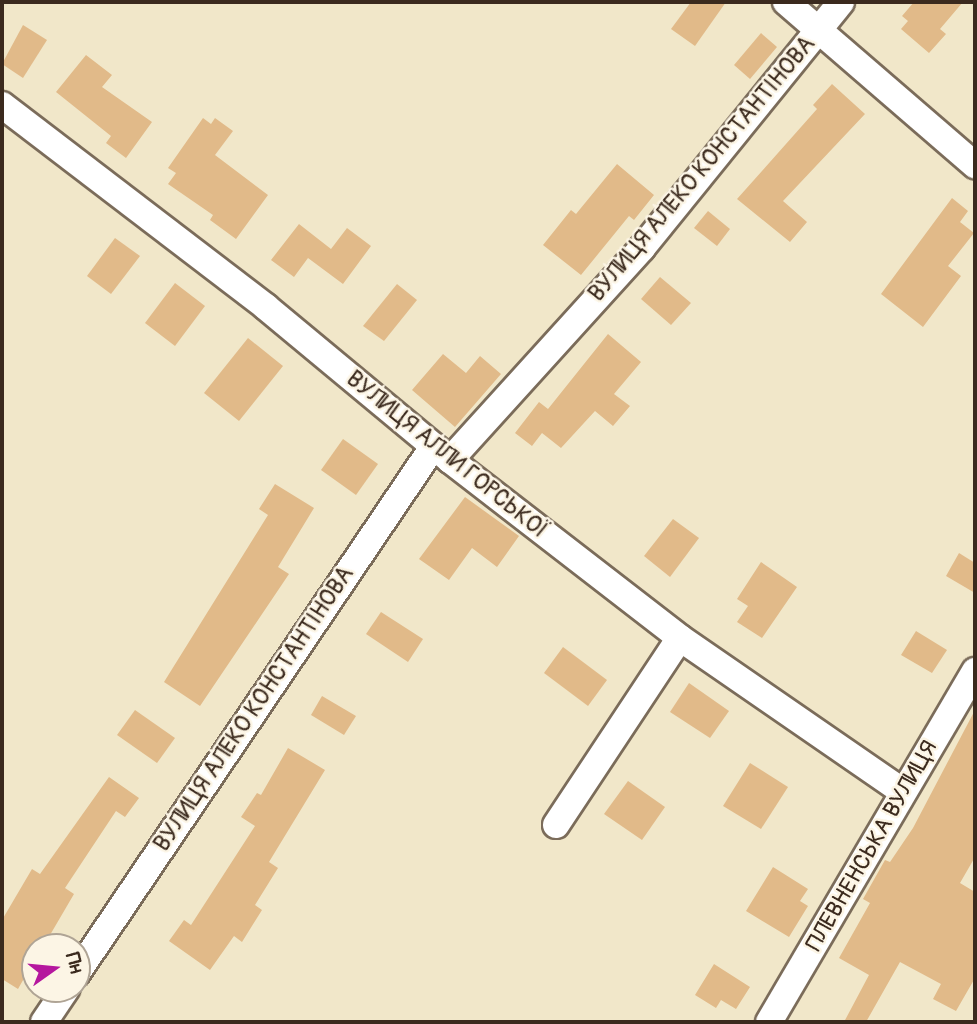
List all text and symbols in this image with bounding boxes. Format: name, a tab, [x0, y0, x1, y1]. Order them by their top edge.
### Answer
street label: ВУЛИЦЯ АЛЕКО КОНСТАНТІНОВА	[583, 31, 821, 307]
street label: ВУЛИЦЯ АЛЛИ ГОРСЬКОЇ	[341, 365, 553, 545]
street label: ВУЛИЦЯ АЛЕКО КОНСТАНТІНОВА	[148, 561, 360, 857]
street label: ПЛЕВНЕНСЬКА ВУЛИЦЯ	[800, 736, 944, 956]
north arrow	[21, 933, 91, 1003]
text: Пн	[60, 950, 89, 976]

